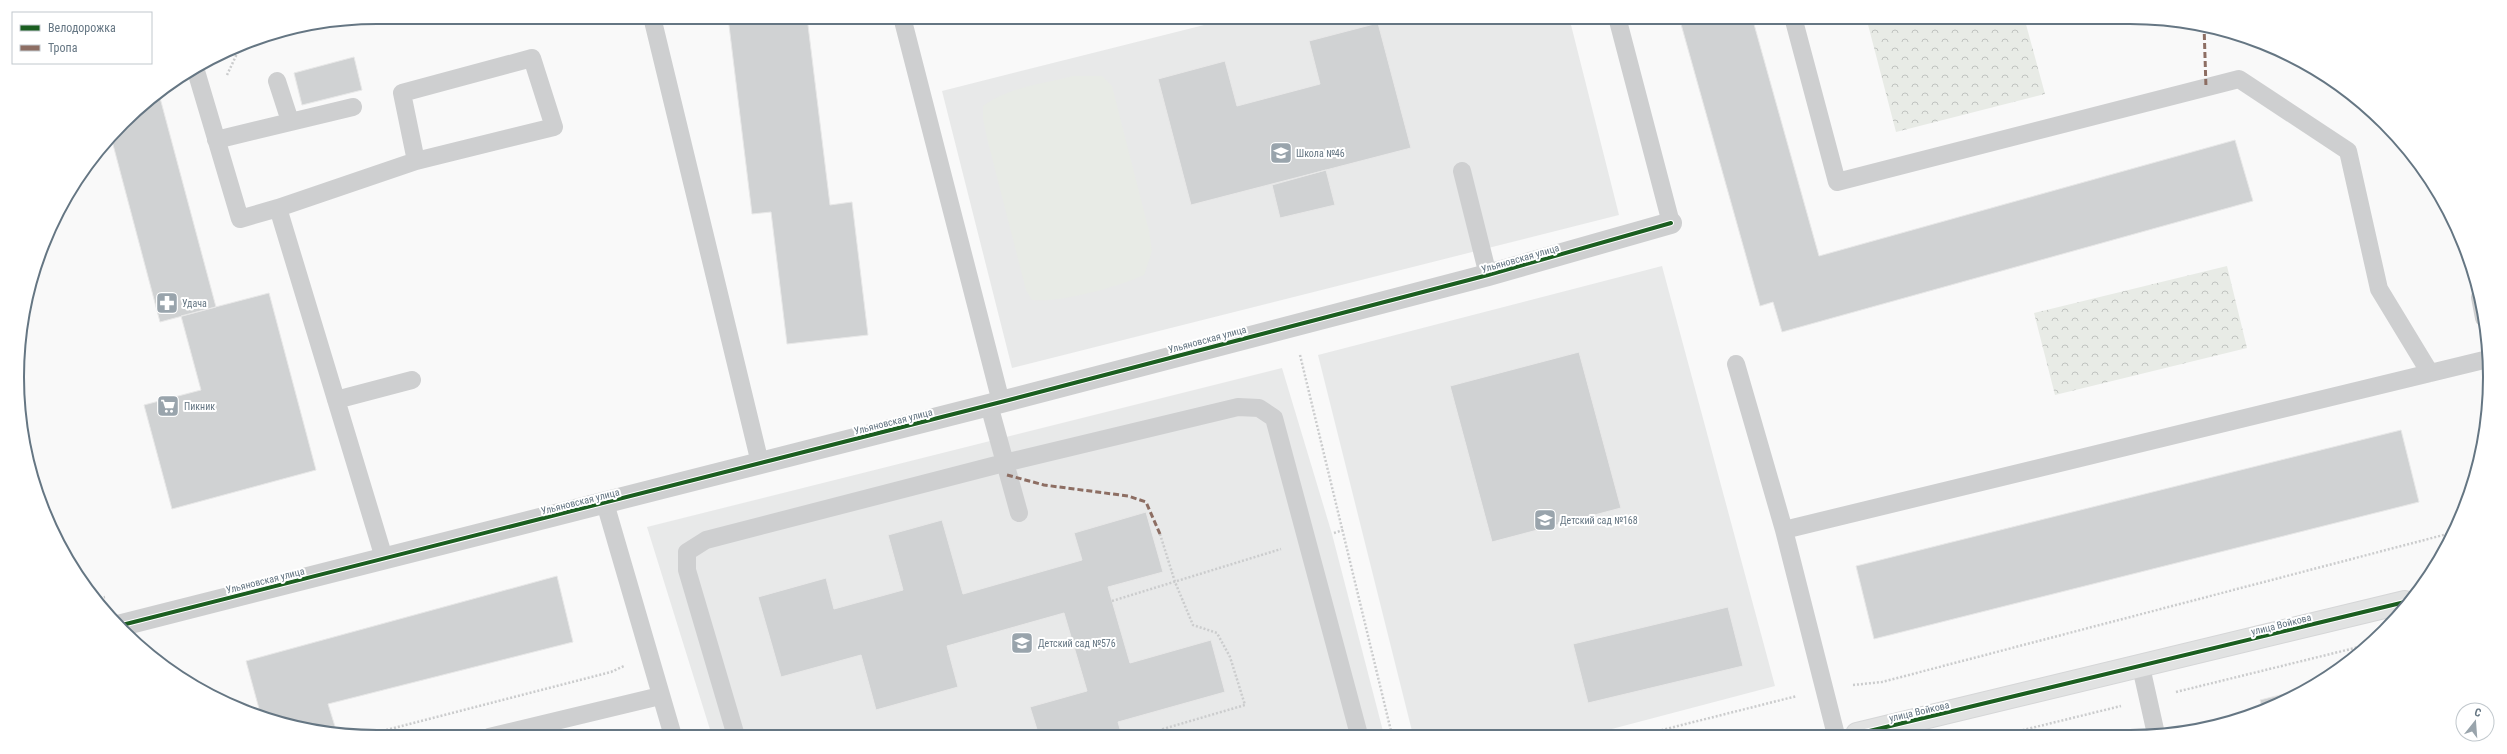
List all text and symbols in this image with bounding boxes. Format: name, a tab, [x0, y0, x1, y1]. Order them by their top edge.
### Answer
legend	[12, 12, 152, 64]
text: Велодорожка	[48, 21, 116, 35]
text: Тропа	[48, 41, 78, 55]
school or university icon: Школа №46	[1268, 140, 1294, 166]
place label: Школа №46	[1296, 148, 1345, 159]
street label: Ульяновская улица	[1480, 242, 1561, 275]
pharmacy icon: Удача	[154, 290, 180, 316]
place label: Удача	[182, 298, 207, 309]
street label: Ульяновская улица	[1167, 324, 1248, 355]
supermarket icon: Пикник	[155, 393, 181, 419]
place label: Пикник	[184, 401, 215, 412]
street label: Ульяновская улица	[853, 406, 934, 437]
street label: Ульяновская улица	[540, 486, 621, 517]
school or university icon: Детский сад №168	[1532, 507, 1558, 533]
place label: Детский сад №168	[1560, 515, 1638, 526]
street label: Ульяновская улица	[225, 565, 306, 596]
street label: улица Войкова	[2250, 612, 2313, 637]
school or university icon: Детский сад №576	[1009, 630, 1035, 656]
place label: Детский сад №576	[1038, 638, 1116, 649]
street label: улица Войкова	[1888, 699, 1951, 724]
north arrow	[2455, 702, 2495, 742]
text: С	[2473, 706, 2483, 720]

